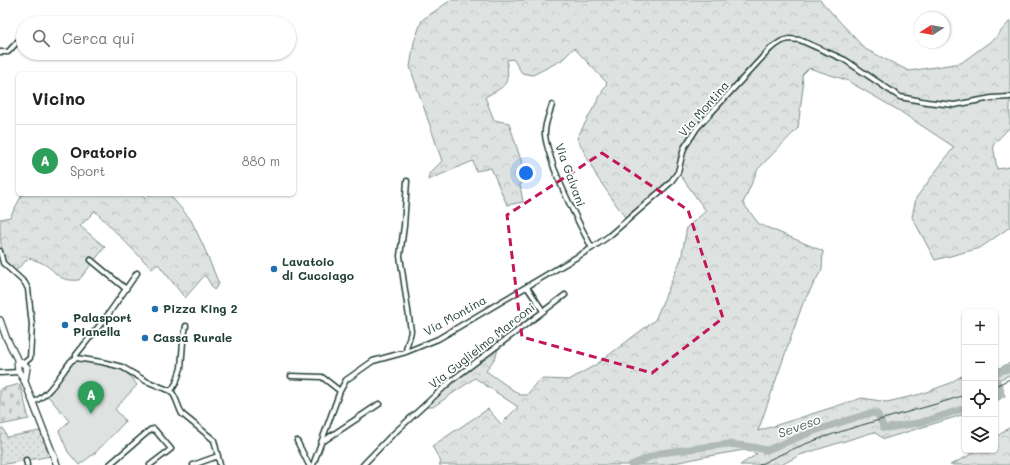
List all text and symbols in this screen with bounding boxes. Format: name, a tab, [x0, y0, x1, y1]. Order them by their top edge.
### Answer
north arrow	[914, 12, 950, 48]
search box	[16, 16, 296, 60]
icon: search	[30, 27, 52, 49]
text: Cerca qui	[62, 28, 135, 48]
street label: Via Montina	[675, 77, 732, 140]
text: Vicino	[32, 87, 85, 109]
street label: Via Galvani	[552, 141, 590, 209]
text: Oratorio	[70, 142, 137, 162]
text: A	[40, 152, 50, 169]
text: 880 m	[242, 152, 280, 169]
text: Sport	[70, 162, 105, 179]
your location	[516, 163, 536, 183]
place label: Lavatoio di Cucciago	[282, 253, 354, 283]
marker: Lavatoio di Cucciago	[269, 264, 279, 274]
street label: Via Montina	[420, 291, 489, 339]
street label: Via Guglielmo Marconi	[425, 299, 538, 392]
place label: Pizza King 2	[163, 300, 238, 316]
marker: Pizza King 2	[150, 304, 160, 314]
place label: Palasport Pianella	[73, 309, 132, 339]
map controls	[962, 309, 998, 453]
button: +	[962, 309, 998, 345]
marker: Palasport Pianella	[60, 320, 70, 330]
place label: Cassa Rurale	[153, 329, 232, 345]
marker: Cassa Rurale	[140, 333, 150, 343]
button: −	[962, 345, 998, 381]
pin: A	[78, 381, 104, 414]
button: locate	[962, 381, 998, 417]
water label: Seveso	[775, 410, 823, 441]
button: layers	[962, 417, 998, 453]

